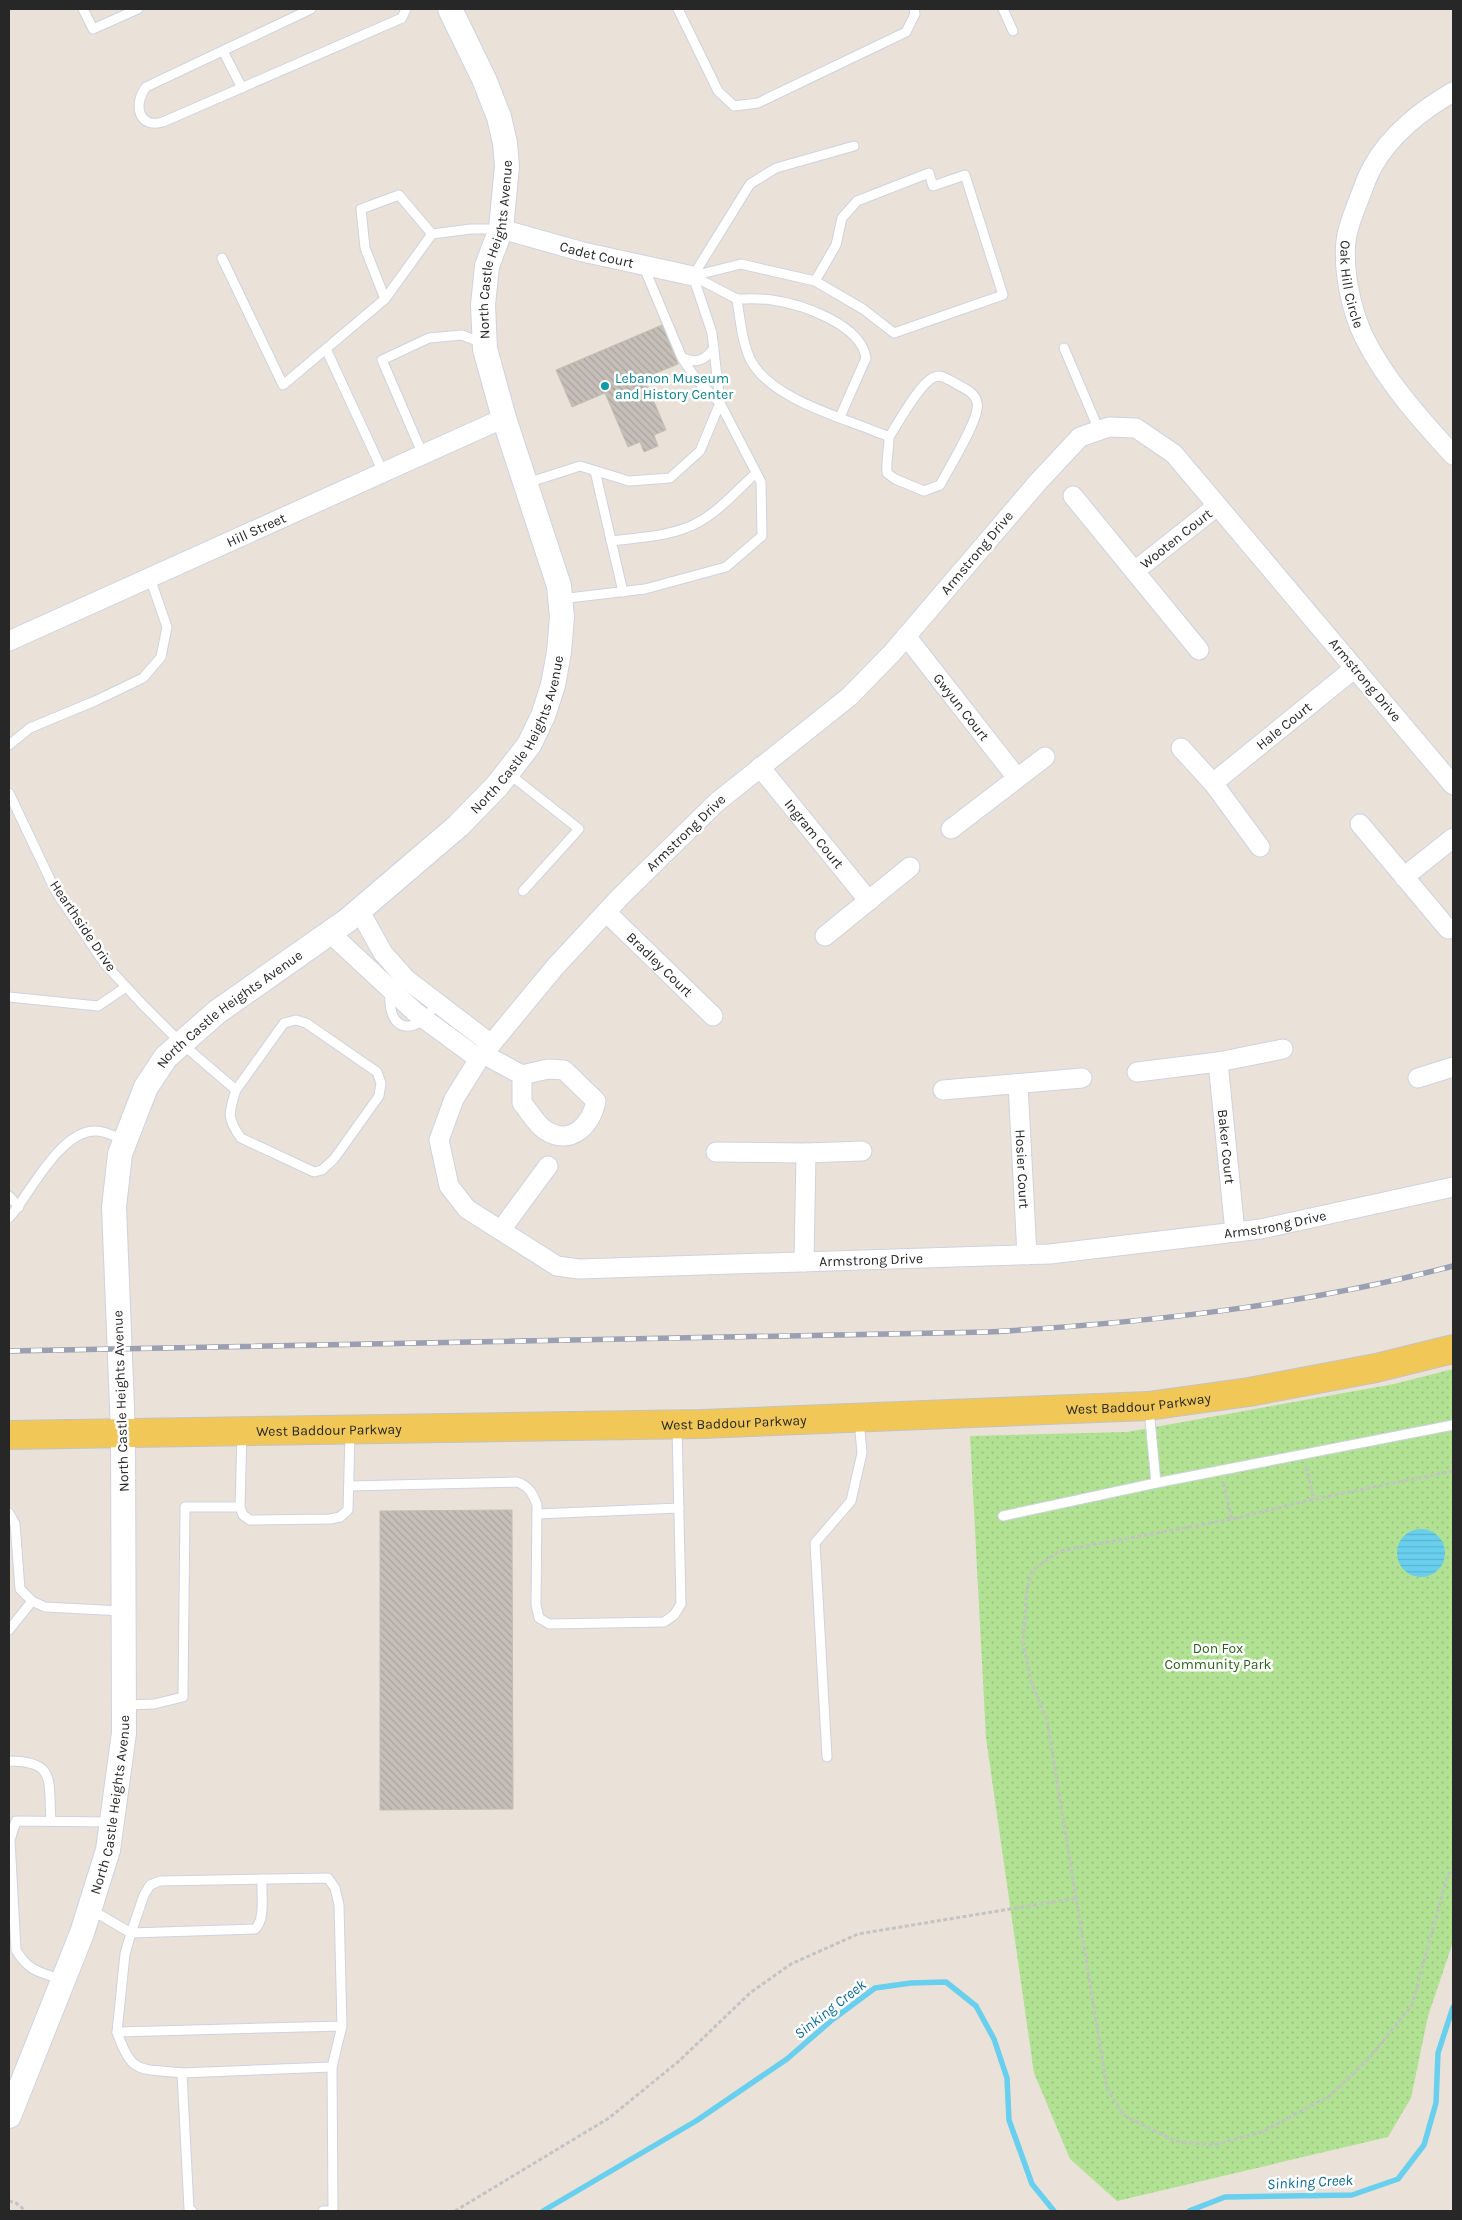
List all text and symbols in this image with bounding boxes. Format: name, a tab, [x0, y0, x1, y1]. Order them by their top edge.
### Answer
street label: North Castle Heights Avenue	[474, 160, 516, 339]
street label: Cadet Court	[558, 237, 635, 271]
street label: Oak Hill Circle	[1337, 240, 1368, 330]
place label: Lebanon Museum and History Center	[615, 370, 734, 403]
marker: Lebanon Museum and History Center	[599, 380, 611, 392]
street label: Wooten Court	[1137, 505, 1215, 572]
street label: Armstrong Drive	[937, 508, 1017, 598]
street label: Hill Street	[224, 509, 288, 550]
street label: Armstrong Drive	[1325, 635, 1405, 725]
street label: North Castle Heights Avenue	[466, 654, 567, 817]
street label: Gwyun Court	[930, 670, 993, 744]
street label: Hale Court	[1252, 698, 1315, 753]
street label: Armstrong Drive	[643, 791, 729, 875]
street label: Ingram Court	[781, 796, 848, 872]
street label: Hearthside Drive	[46, 877, 120, 975]
street label: Bradley Court	[623, 928, 696, 1000]
street label: North Castle Heights Avenue	[153, 946, 306, 1071]
street label: Baker Court	[1214, 1108, 1239, 1185]
street label: Hosier Court	[1012, 1129, 1033, 1209]
street label: Armstrong Drive	[1223, 1206, 1328, 1242]
street label: Armstrong Drive	[819, 1250, 923, 1270]
street label: North Castle Heights Avenue	[109, 1310, 133, 1492]
street label: West Baddour Parkway	[1065, 1389, 1212, 1418]
street label: West Baddour Parkway	[661, 1411, 807, 1433]
street label: West Baddour Parkway	[256, 1420, 402, 1440]
park label: Don Fox Community Park	[1164, 1640, 1272, 1673]
street label: North Castle Heights Avenue	[86, 1715, 133, 1896]
water label: Sinking Creek	[791, 1975, 870, 2043]
water label: Sinking Creek	[1267, 2171, 1354, 2193]

